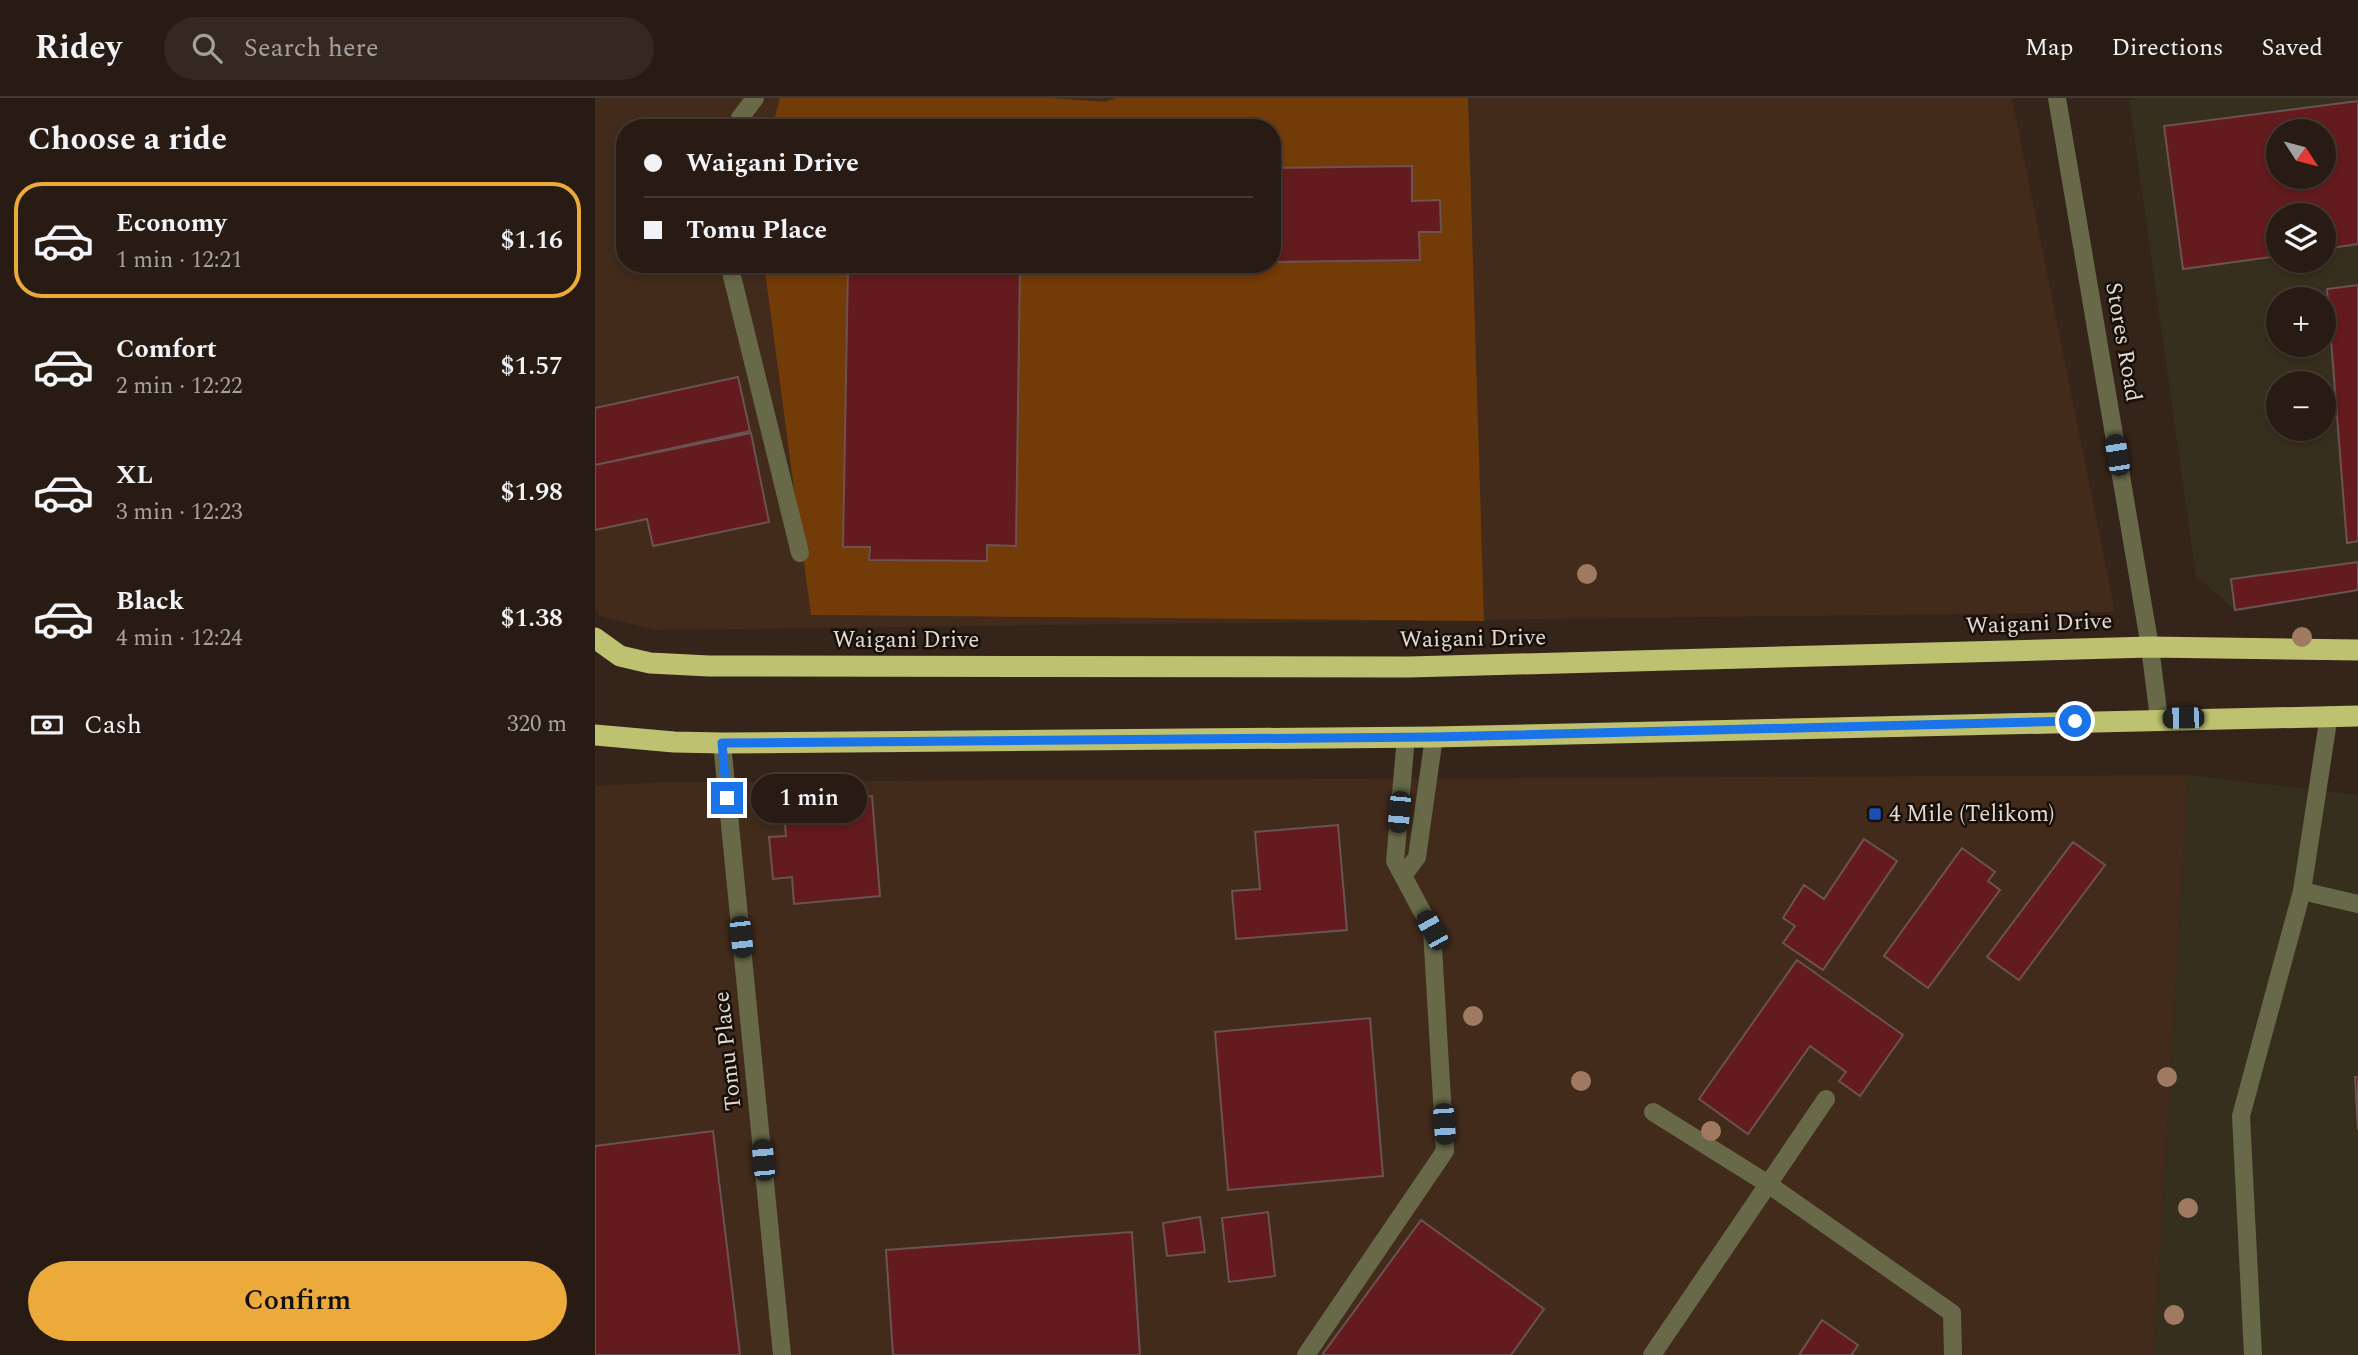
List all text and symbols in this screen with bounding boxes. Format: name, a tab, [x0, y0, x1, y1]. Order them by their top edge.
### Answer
search box	[164, 17, 654, 80]
text: Ridey	[35, 23, 122, 73]
text: Search here	[244, 28, 379, 68]
icon: search	[188, 29, 226, 67]
text: Map	[2025, 30, 2073, 66]
text: Directions	[2111, 30, 2223, 66]
text: Saved	[2261, 30, 2323, 66]
text: Choose a ride	[28, 115, 227, 164]
north arrow	[2266, 119, 2336, 189]
map controls	[2266, 119, 2336, 441]
text: Waigani Drive	[686, 143, 859, 183]
text: Economy	[116, 203, 226, 243]
button: layers	[2266, 203, 2336, 273]
icon: car	[32, 209, 95, 272]
text: Tomu Place	[686, 210, 827, 250]
text: $1.16	[500, 220, 563, 260]
text: 1 min · 12:21	[116, 243, 243, 278]
street label: Stores Road	[2095, 279, 2151, 405]
button: +	[2266, 287, 2336, 357]
text: Comfort	[116, 329, 217, 369]
icon: car	[32, 335, 95, 398]
text: $1.57	[500, 346, 563, 386]
text: 2 min · 12:22	[116, 369, 243, 404]
button: −	[2266, 371, 2336, 441]
car	[2104, 433, 2131, 477]
text: XL	[116, 455, 153, 495]
icon: car	[32, 461, 95, 524]
text: $1.98	[500, 472, 563, 512]
text: 3 min · 12:23	[116, 495, 243, 530]
text: Black	[116, 581, 184, 621]
icon: car	[32, 587, 95, 650]
text: $1.38	[500, 598, 563, 638]
street label: Waigani Drive	[1965, 604, 2113, 644]
street label: Waigani Drive	[1399, 620, 1547, 658]
text: 4 min · 12:24	[116, 621, 243, 656]
street label: Waigani Drive	[833, 623, 979, 658]
text: Cash	[84, 705, 142, 745]
route start	[2059, 705, 2091, 737]
icon: cash	[28, 706, 66, 744]
text: 320 m	[507, 707, 567, 742]
car	[2162, 707, 2205, 729]
callout: 1 min	[751, 774, 867, 822]
text: 1 min	[779, 781, 839, 816]
route end	[711, 782, 743, 814]
car	[1387, 790, 1412, 834]
place label: 4 Mile (Telikom)	[1889, 797, 2054, 832]
marker: 4 Mile (Telikom)	[1867, 806, 1883, 822]
car	[1413, 907, 1452, 953]
car	[729, 915, 754, 959]
street label: Tomu Place	[704, 989, 752, 1113]
car	[1433, 1102, 1456, 1146]
car	[751, 1138, 776, 1182]
button: Confirm	[28, 1261, 567, 1341]

